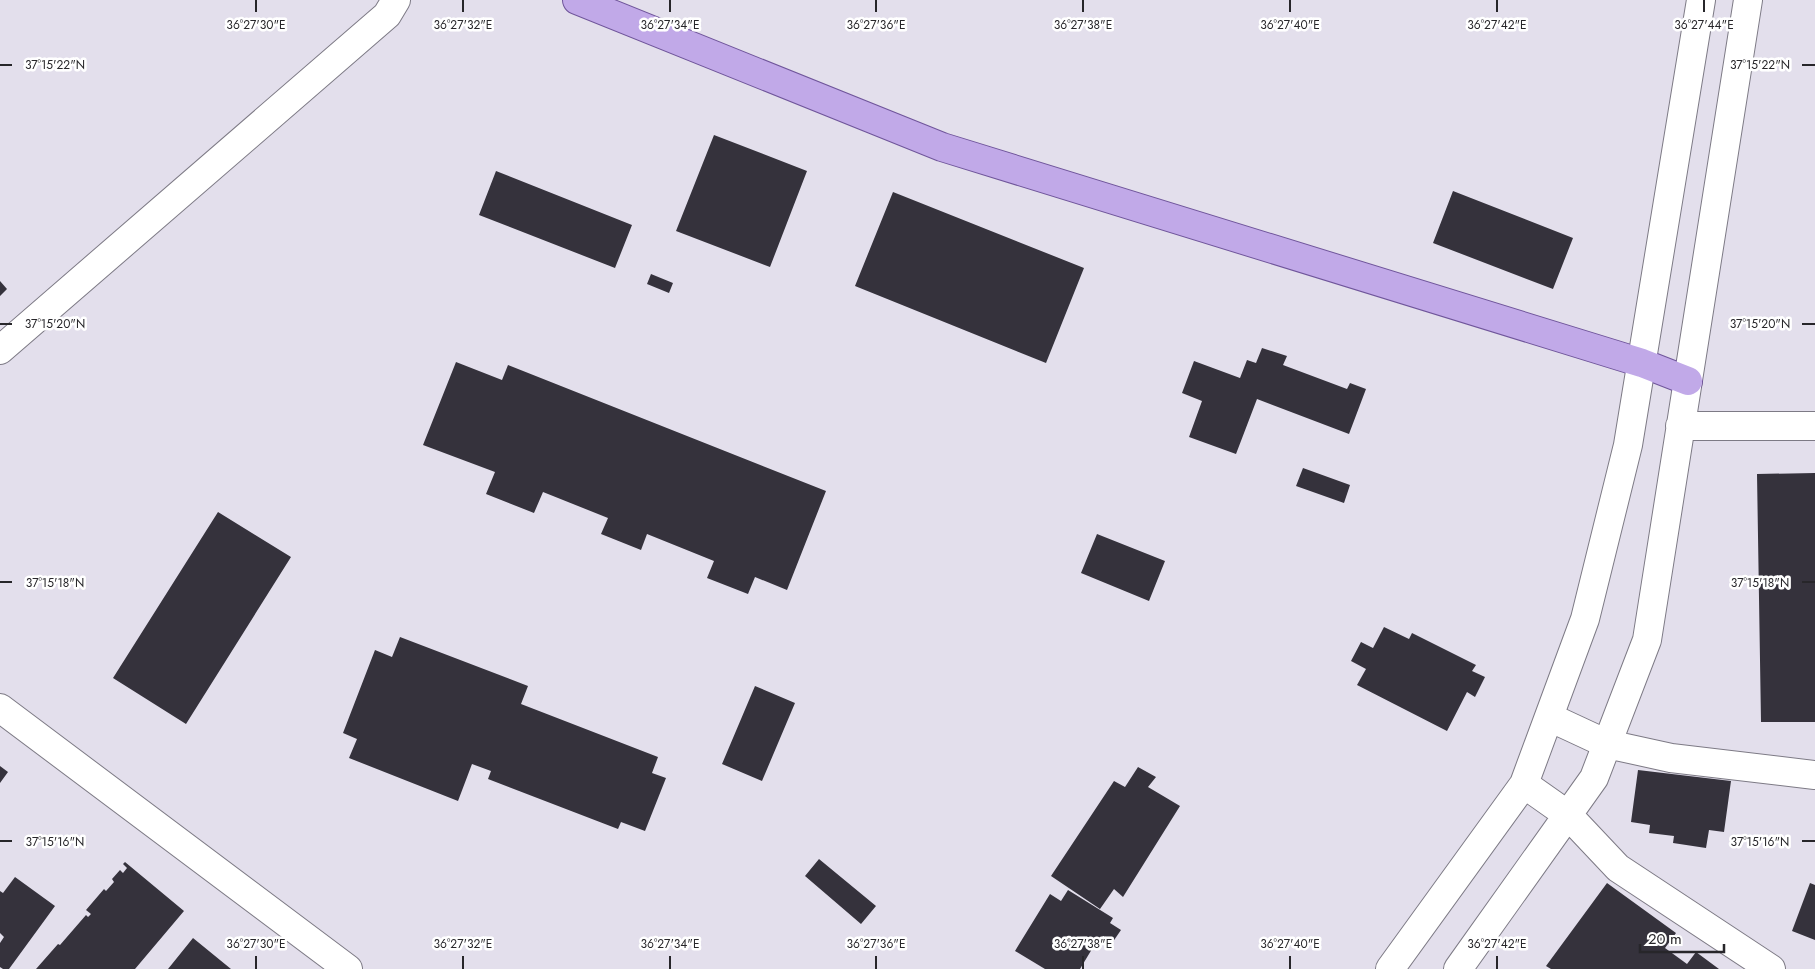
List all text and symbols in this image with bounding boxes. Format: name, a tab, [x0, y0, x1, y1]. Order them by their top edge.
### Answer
text: 36°27'30"E	[226, 16, 286, 34]
text: 36°27'32"E	[434, 16, 492, 34]
text: 36°27'34"E	[640, 16, 700, 34]
text: 36°27'36"E	[847, 16, 906, 34]
text: 36°27'38"E	[1054, 16, 1112, 34]
text: 36°27'40"E	[1260, 16, 1320, 34]
text: 36°27'42"E	[1467, 16, 1527, 34]
text: 36°27'44"E	[1674, 16, 1734, 34]
text: 37°15'22"N	[25, 56, 85, 74]
text: 37°15'22"N	[1730, 56, 1790, 74]
text: 37°15'20"N	[25, 315, 85, 333]
text: 37°15'20"N	[1730, 315, 1790, 333]
text: 37°15'18"N	[26, 574, 84, 592]
text: 37°15'18"N	[1731, 574, 1789, 592]
text: 37°15'16"N	[26, 833, 84, 851]
text: 37°15'16"N	[1731, 833, 1789, 851]
scale bar	[1640, 922, 1724, 954]
text: 20 m	[1648, 928, 1682, 950]
text: 36°27'30"E	[226, 935, 286, 953]
text: 36°27'32"E	[434, 935, 492, 953]
text: 36°27'34"E	[640, 935, 700, 953]
text: 36°27'36"E	[847, 935, 906, 953]
text: 36°27'38"E	[1054, 935, 1112, 953]
text: 36°27'40"E	[1260, 935, 1320, 953]
text: 36°27'42"E	[1467, 935, 1527, 953]

